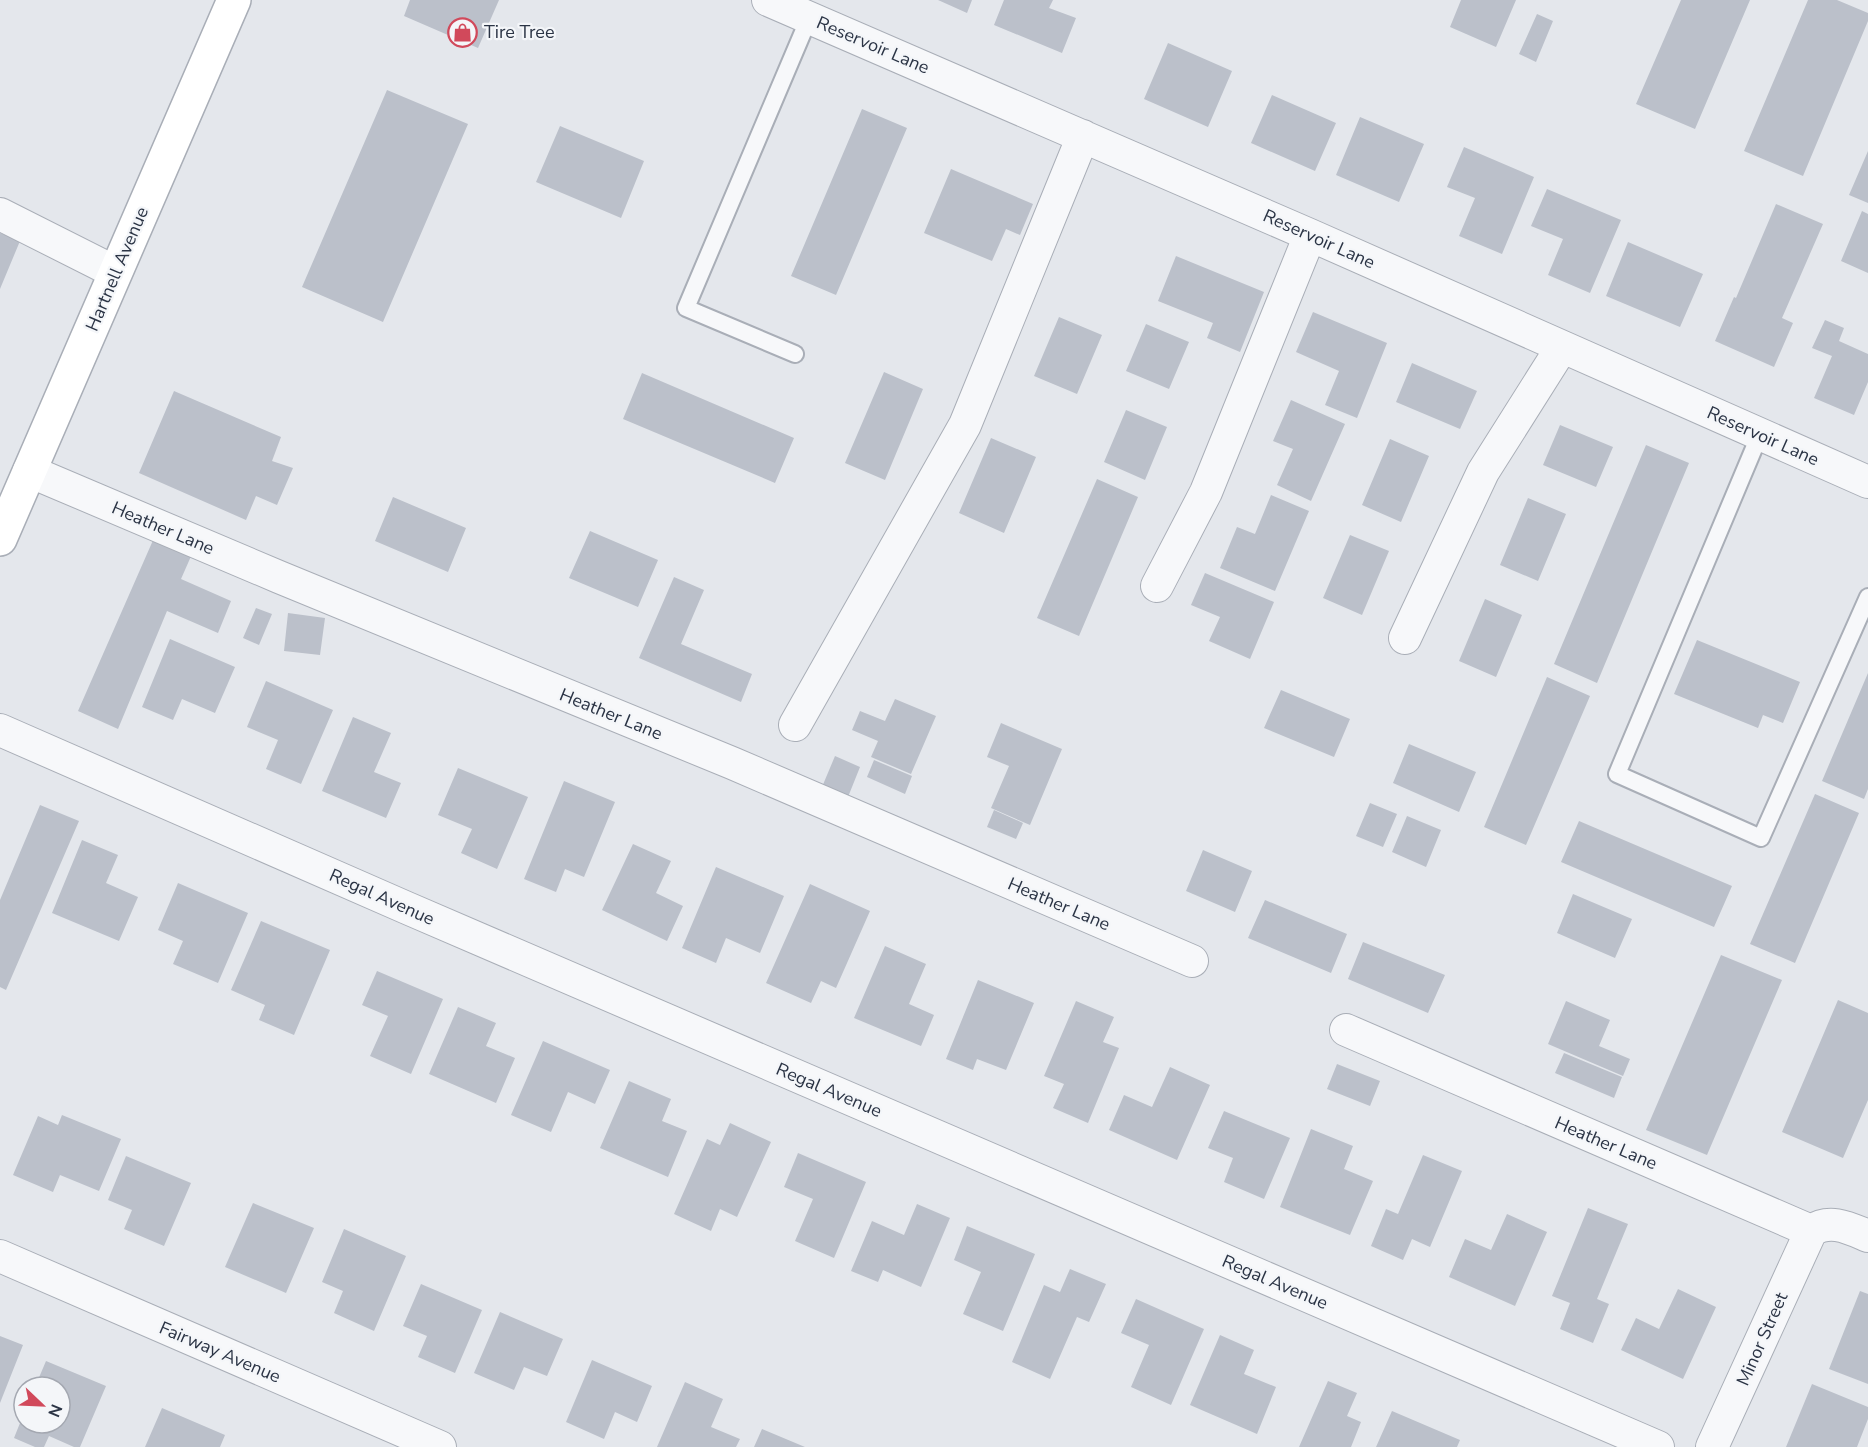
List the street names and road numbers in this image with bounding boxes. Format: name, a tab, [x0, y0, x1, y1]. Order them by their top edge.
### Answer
street label: Reservoir Lane	[813, 10, 933, 80]
street label: Hartnell Avenue	[80, 203, 154, 335]
street label: Reservoir Lane	[1259, 204, 1379, 274]
street label: Reservoir Lane	[1703, 401, 1823, 471]
street label: Heather Lane	[108, 496, 218, 560]
street label: Heather Lane	[556, 682, 666, 746]
street label: Regal Avenue	[326, 863, 438, 931]
street label: Heather Lane	[1004, 872, 1114, 936]
street label: Regal Avenue	[772, 1057, 886, 1123]
street label: Heather Lane	[1551, 1111, 1661, 1175]
street label: Regal Avenue	[1218, 1249, 1332, 1315]
street label: Minor Street	[1731, 1288, 1794, 1390]
street label: Fairway Avenue	[156, 1316, 284, 1388]

